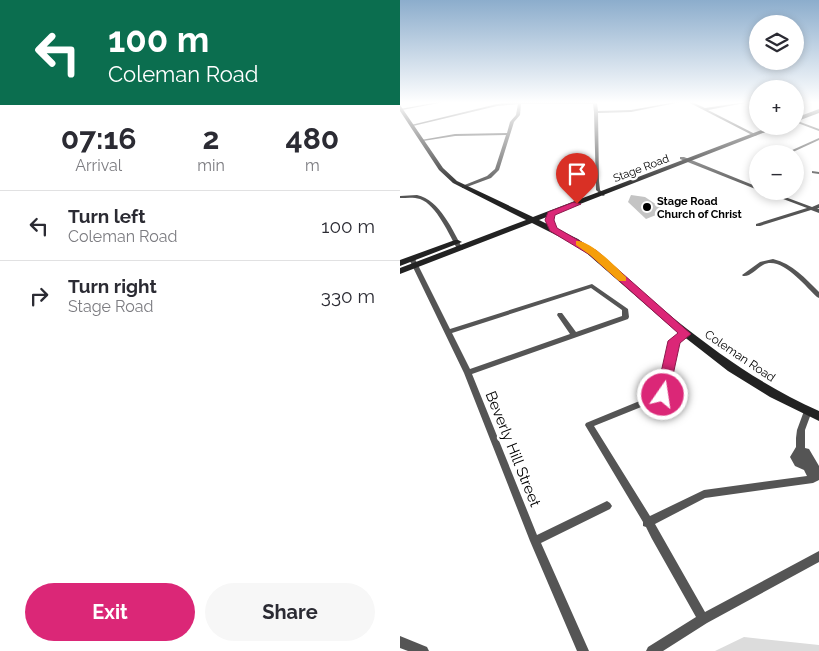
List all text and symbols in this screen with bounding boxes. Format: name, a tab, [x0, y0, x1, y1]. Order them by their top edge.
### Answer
map controls	[749, 15, 804, 200]
button: layers	[749, 15, 804, 70]
text: 100 m	[108, 19, 209, 60]
icon: left	[25, 20, 90, 85]
text: Coleman Road	[108, 61, 259, 87]
button: +	[749, 80, 804, 135]
text: 07:16	[61, 121, 136, 156]
text: 2	[203, 121, 219, 156]
text: 480	[286, 121, 339, 156]
button: −	[749, 145, 804, 200]
street label: Stage Road	[611, 152, 671, 185]
pin	[556, 153, 598, 204]
text: Arrival	[75, 156, 122, 175]
text: min	[197, 156, 225, 175]
text: m	[305, 156, 320, 175]
icon: arrive	[563, 160, 591, 188]
place label: Stage Road Church of Christ	[657, 195, 742, 221]
marker: Stage Road Church of Christ	[641, 201, 653, 213]
text: Turn left	[68, 205, 145, 227]
icon: left	[25, 212, 53, 240]
text: 100 m	[321, 215, 375, 237]
text: Coleman Road	[68, 227, 177, 246]
text: Turn right	[68, 275, 157, 297]
icon: right	[25, 282, 53, 310]
text: 330 m	[321, 285, 375, 307]
text: Stage Road	[68, 297, 153, 316]
street label: Coleman Road	[702, 327, 778, 385]
position arrow	[636, 368, 688, 420]
street label: Beverly Hill Street	[482, 389, 544, 509]
button: Exit	[25, 583, 195, 641]
button: Share	[205, 583, 375, 641]

